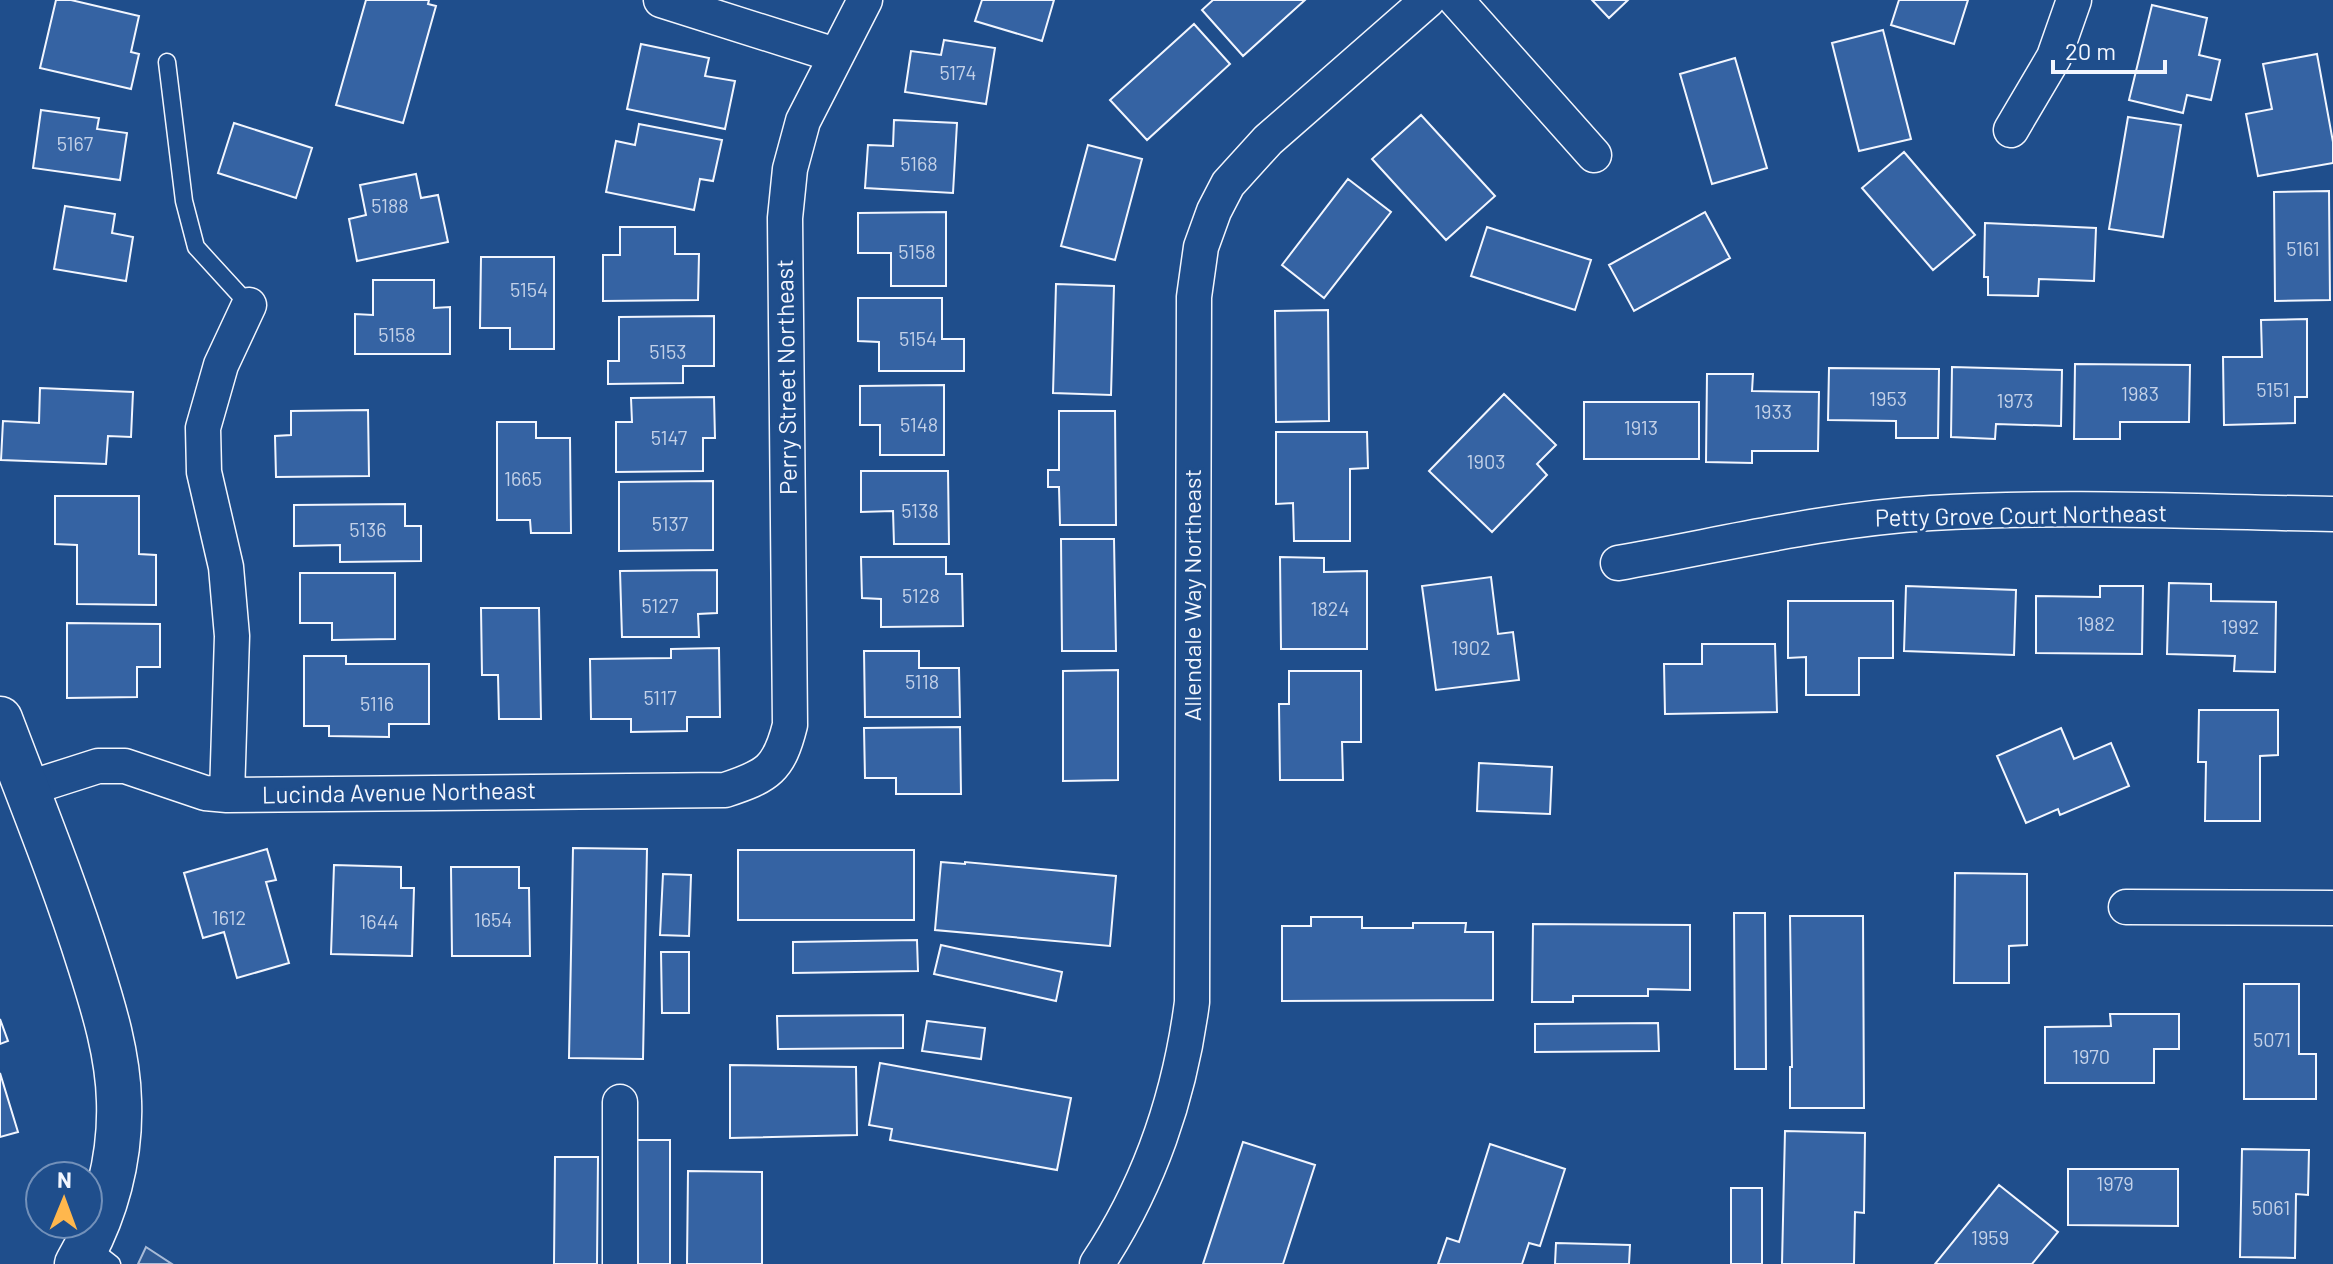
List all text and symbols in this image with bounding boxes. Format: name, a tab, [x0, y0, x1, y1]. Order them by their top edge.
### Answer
scale bar	[2053, 24, 2165, 74]
text: 20 m	[2065, 36, 2116, 65]
house number: 5174	[939, 60, 977, 84]
house number: 5167	[57, 131, 94, 155]
house number: 5168	[900, 151, 938, 175]
house number: 5188	[371, 193, 409, 217]
house number: 5161	[2286, 236, 2320, 260]
house number: 5158	[898, 239, 936, 263]
street label: Perry Street Northeast	[769, 259, 802, 495]
house number: 5154	[510, 277, 548, 301]
house number: 5158	[378, 322, 416, 346]
house number: 5154	[899, 326, 937, 350]
house number: 5153	[649, 339, 687, 363]
house number: 5151	[2256, 377, 2290, 401]
house number: 1983	[2121, 381, 2159, 405]
house number: 1953	[1869, 386, 1907, 410]
house number: 1973	[1996, 388, 2034, 412]
house number: 1933	[1754, 399, 1792, 423]
house number: 5148	[900, 412, 938, 436]
house number: 1913	[1624, 415, 1658, 439]
house number: 5147	[651, 425, 688, 449]
house number: 1903	[1466, 449, 1506, 473]
house number: 1665	[504, 466, 542, 490]
street label: Allendale Way Northeast	[1177, 469, 1206, 721]
street label: Petty Grove Court Northeast	[1875, 497, 2167, 532]
house number: 5138	[901, 498, 939, 522]
house number: 5137	[652, 511, 689, 535]
house number: 5136	[349, 517, 387, 541]
house number: 5128	[902, 583, 940, 607]
house number: 5127	[642, 593, 679, 617]
house number: 1824	[1310, 596, 1350, 620]
house number: 1982	[2077, 611, 2115, 635]
house number: 1992	[2221, 614, 2259, 638]
house number: 1902	[1451, 635, 1491, 659]
house number: 5118	[905, 669, 939, 693]
house number: 5117	[643, 685, 677, 709]
house number: 5116	[360, 691, 394, 715]
street label: Lucinda Avenue Northeast	[262, 775, 536, 808]
house number: 1612	[212, 905, 246, 929]
house number: 1654	[474, 907, 512, 931]
house number: 1644	[359, 909, 399, 933]
house number: 5071	[2253, 1027, 2291, 1051]
house number: 1970	[2072, 1044, 2110, 1068]
north arrow	[24, 1160, 104, 1240]
text: N	[57, 1166, 72, 1192]
house number: 1979	[2096, 1171, 2134, 1195]
house number: 5061	[2252, 1195, 2290, 1219]
house number: 1959	[1971, 1225, 2009, 1249]

